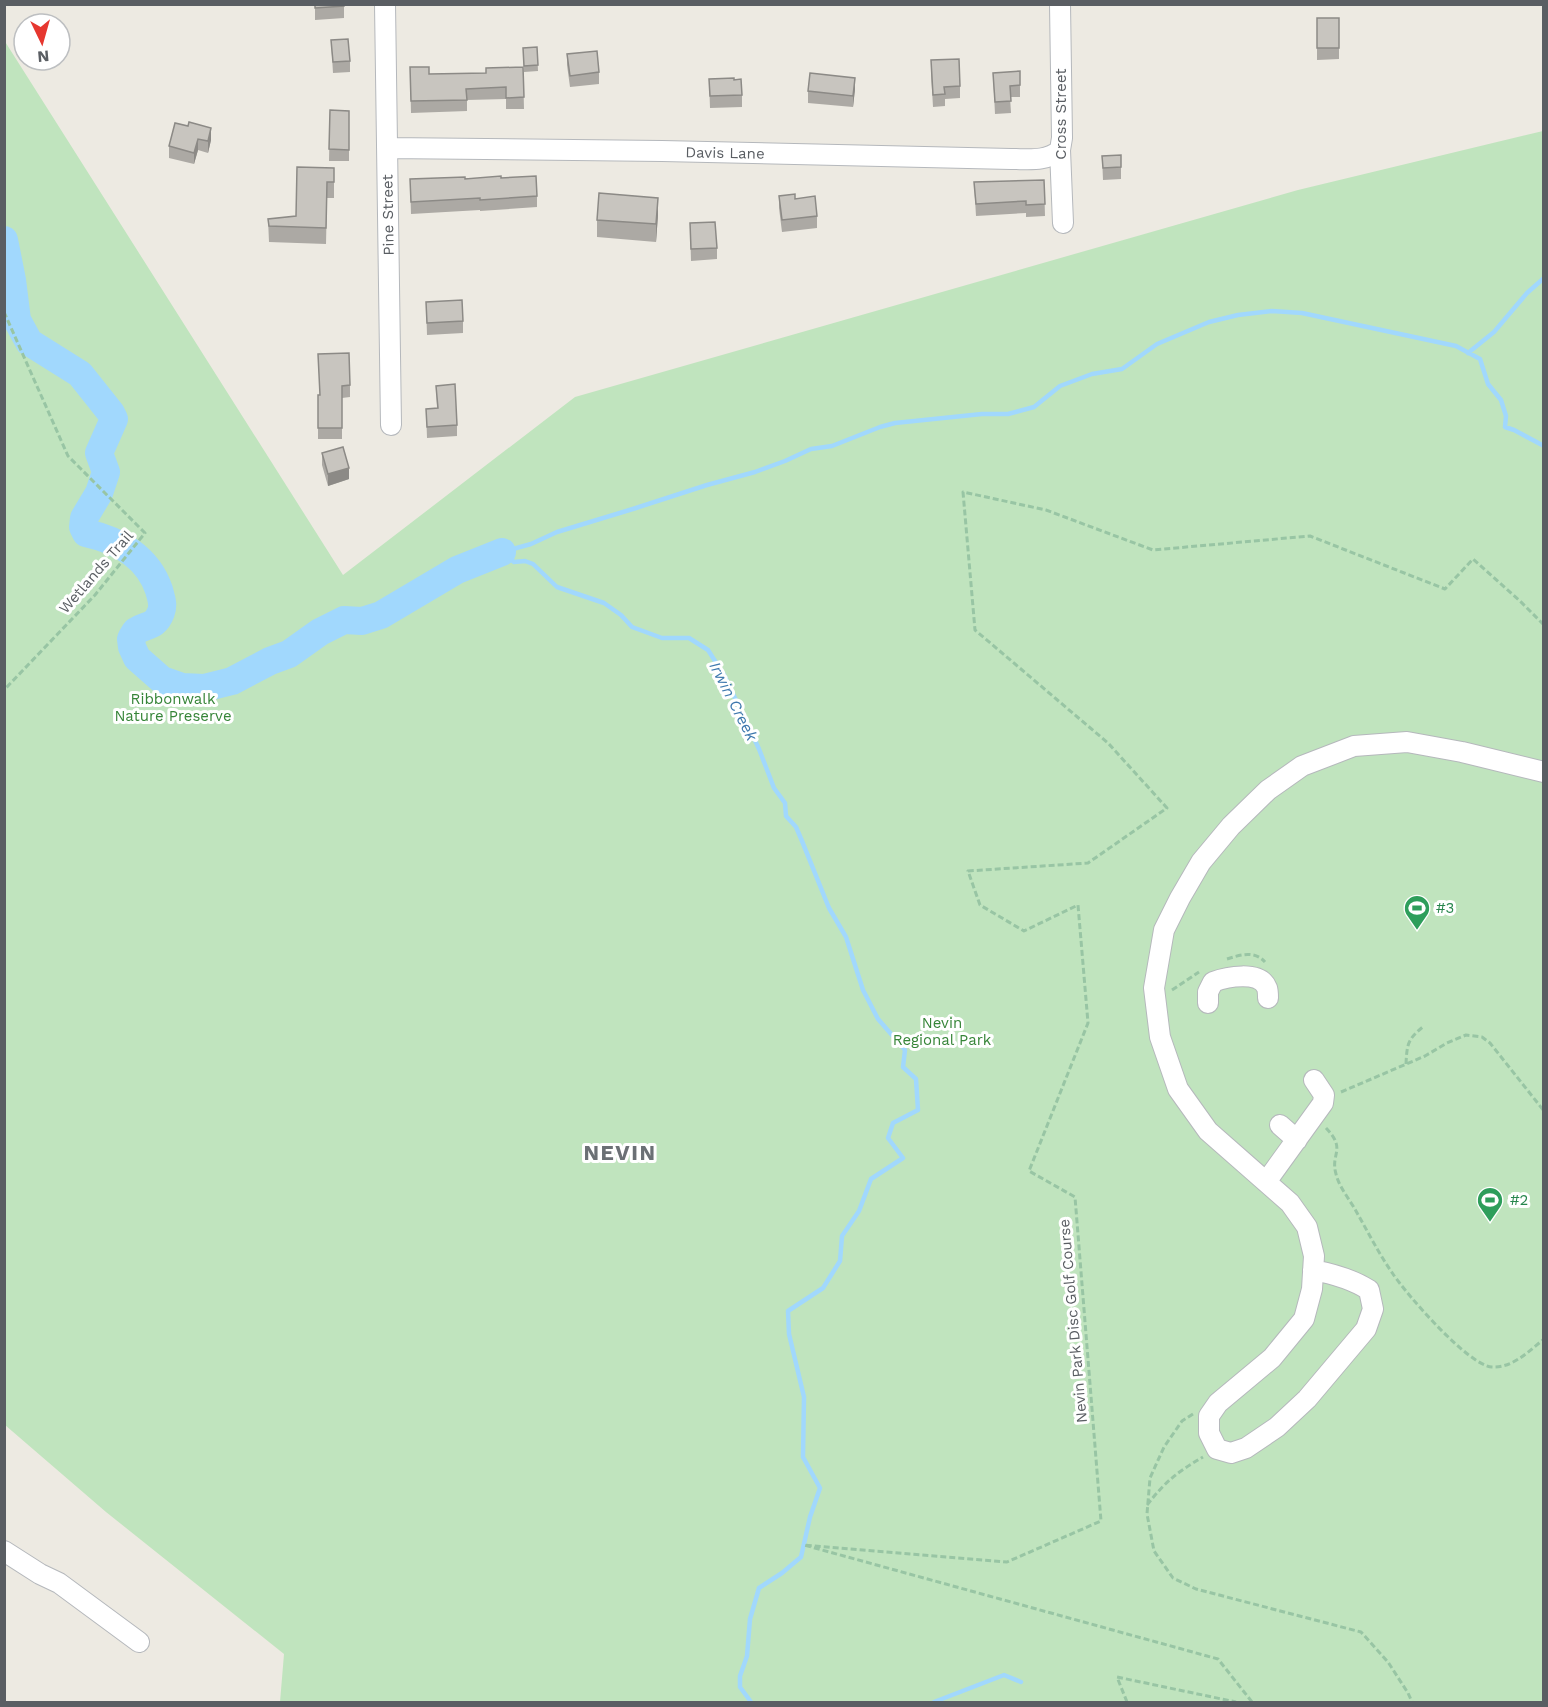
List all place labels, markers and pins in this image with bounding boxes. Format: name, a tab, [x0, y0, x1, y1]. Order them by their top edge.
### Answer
sports icon: #3	[1402, 893, 1432, 931]
place label: #3	[1436, 899, 1454, 917]
sports icon: #2	[1475, 1185, 1505, 1223]
place label: #2	[1510, 1191, 1528, 1209]

